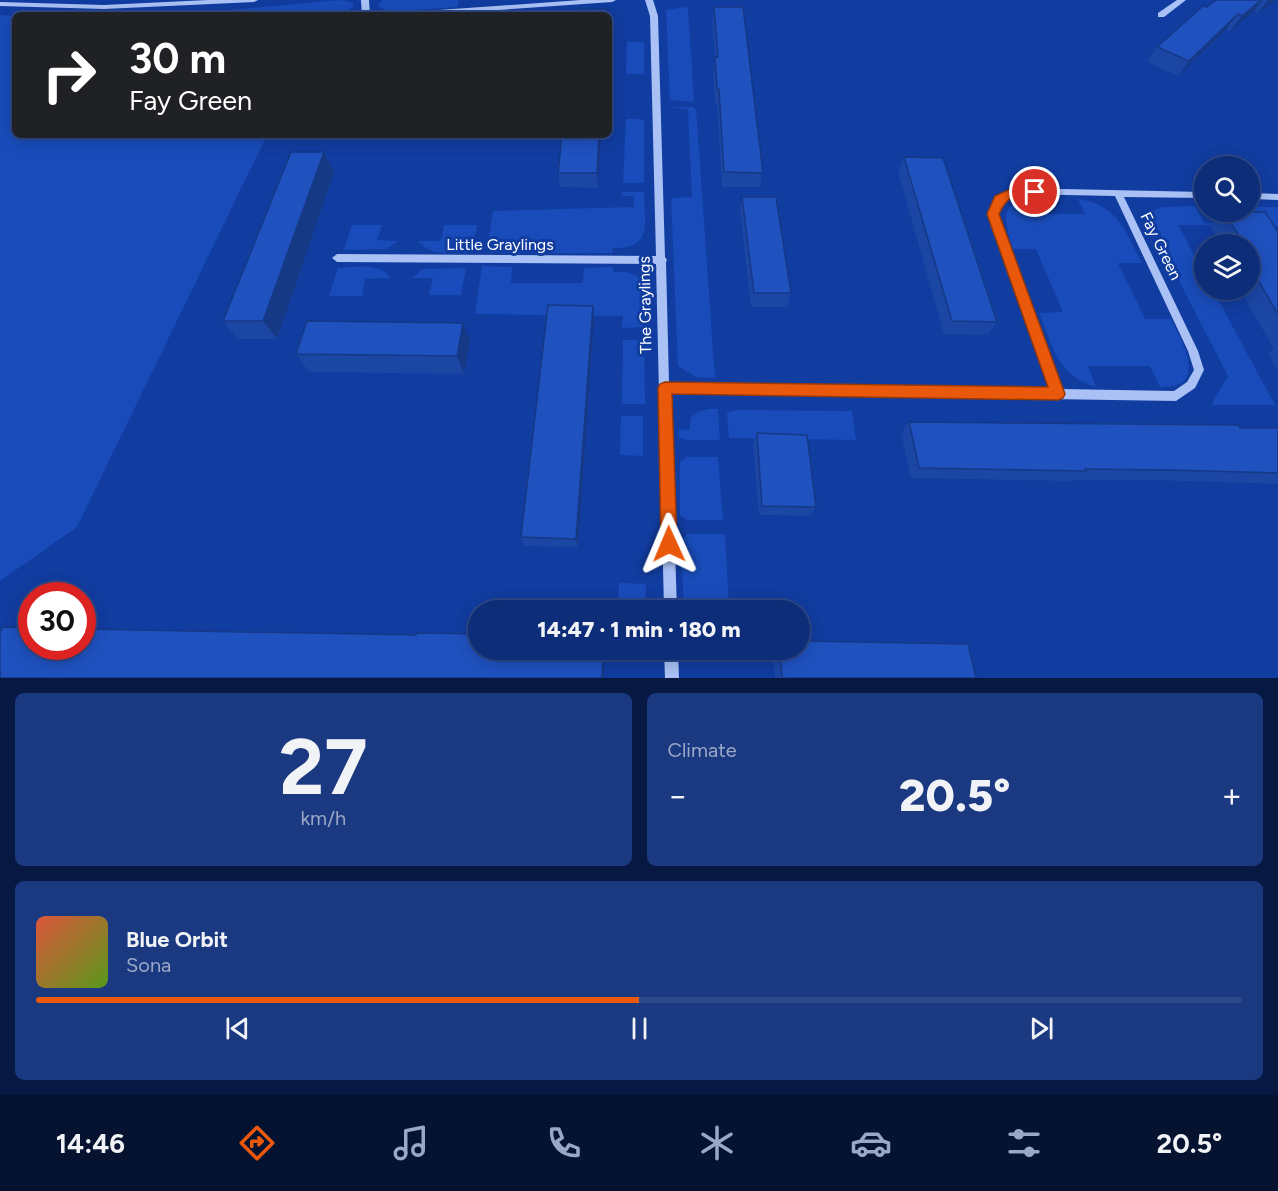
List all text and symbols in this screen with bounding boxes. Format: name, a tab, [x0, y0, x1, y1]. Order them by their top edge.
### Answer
text: 30 m	[129, 33, 226, 84]
icon: right	[30, 36, 108, 114]
text: Fay Green	[129, 84, 252, 117]
map controls	[1194, 156, 1260, 300]
button: search	[1194, 156, 1260, 222]
pin	[1009, 166, 1060, 217]
icon: arrive	[1018, 175, 1051, 208]
street label: Fay Green	[1136, 209, 1186, 283]
button: layers	[1194, 234, 1260, 300]
street label: Little Graylings	[446, 235, 554, 254]
street label: The Graylings	[635, 256, 655, 354]
position arrow	[637, 512, 701, 576]
speed limit sign: 30	[18, 582, 96, 660]
text: 14:47 · 1 min · 180 m	[537, 616, 741, 643]
text: 27	[279, 720, 368, 814]
text: Climate	[668, 738, 737, 762]
text: 20.5°	[899, 768, 1010, 822]
text: −	[668, 776, 688, 815]
text: +	[1221, 776, 1242, 815]
text: km/h	[300, 806, 346, 830]
text: Blue Orbit	[126, 926, 228, 953]
text: Sona	[126, 953, 171, 977]
icon: previous	[221, 1012, 254, 1045]
icon: pause	[623, 1012, 656, 1045]
icon: next	[1025, 1012, 1058, 1045]
icon: directions	[236, 1122, 278, 1164]
icon: music	[390, 1122, 432, 1164]
icon: phone	[543, 1122, 585, 1164]
icon: climate	[696, 1122, 738, 1164]
icon: car	[850, 1122, 892, 1164]
icon: filters	[1003, 1122, 1045, 1164]
text: 14:46	[56, 1127, 125, 1160]
text: 20.5°	[1157, 1127, 1222, 1160]

